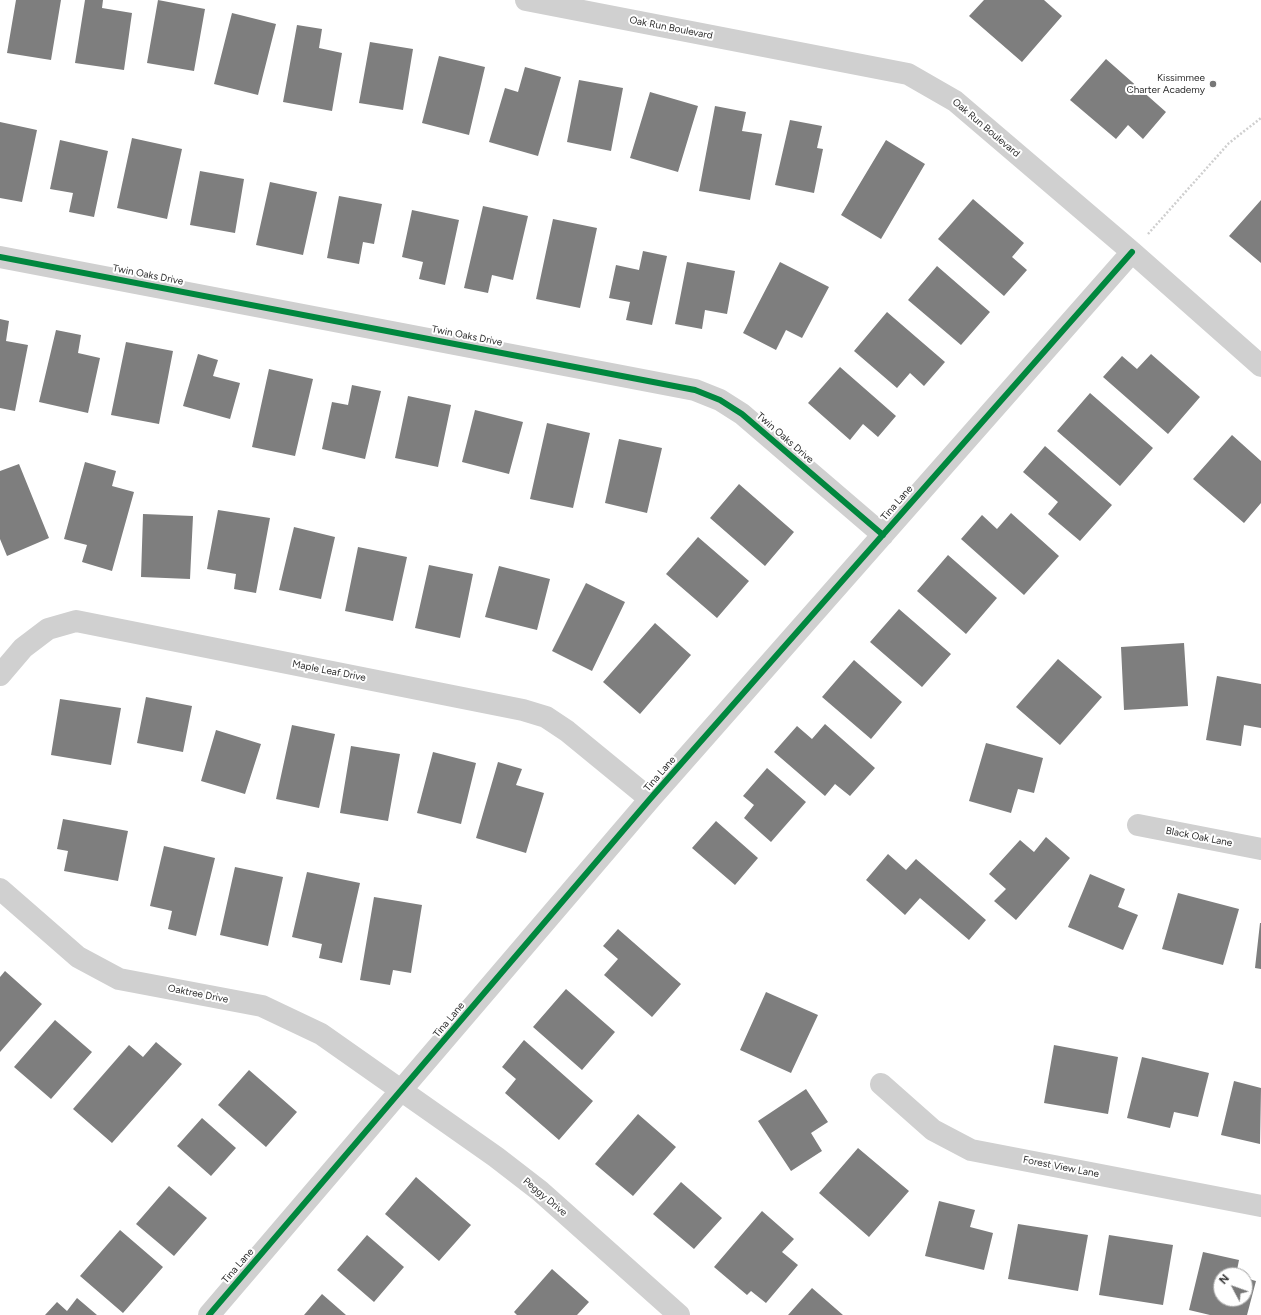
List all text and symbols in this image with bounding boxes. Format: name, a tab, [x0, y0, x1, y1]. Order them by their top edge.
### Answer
street label: Oak Run Boulevard	[628, 14, 714, 42]
place label: Kissimmee Charter Academy	[1126, 72, 1205, 96]
marker: Kissimmee Charter Academy	[1208, 79, 1218, 89]
street label: Oak Run Boulevard	[950, 96, 1022, 160]
street label: Twin Oaks Drive	[112, 262, 184, 288]
street label: Twin Oaks Drive	[431, 323, 503, 349]
street label: Twin Oaks Drive	[754, 410, 816, 466]
street label: Tina Lane	[879, 483, 915, 523]
street label: Maple Leaf Drive	[291, 658, 367, 684]
street label: Tina Lane	[642, 754, 678, 794]
street label: Black Oak Lane	[1165, 825, 1233, 849]
street label: Oaktree Drive	[167, 982, 229, 1006]
street label: Tina Lane	[431, 1000, 467, 1040]
street label: Forest View Lane	[1022, 1154, 1100, 1180]
street label: Peggy Drive	[521, 1175, 569, 1219]
street label: Tina Lane	[220, 1246, 256, 1286]
north arrow	[1213, 1267, 1253, 1307]
text: N	[1217, 1272, 1232, 1287]

